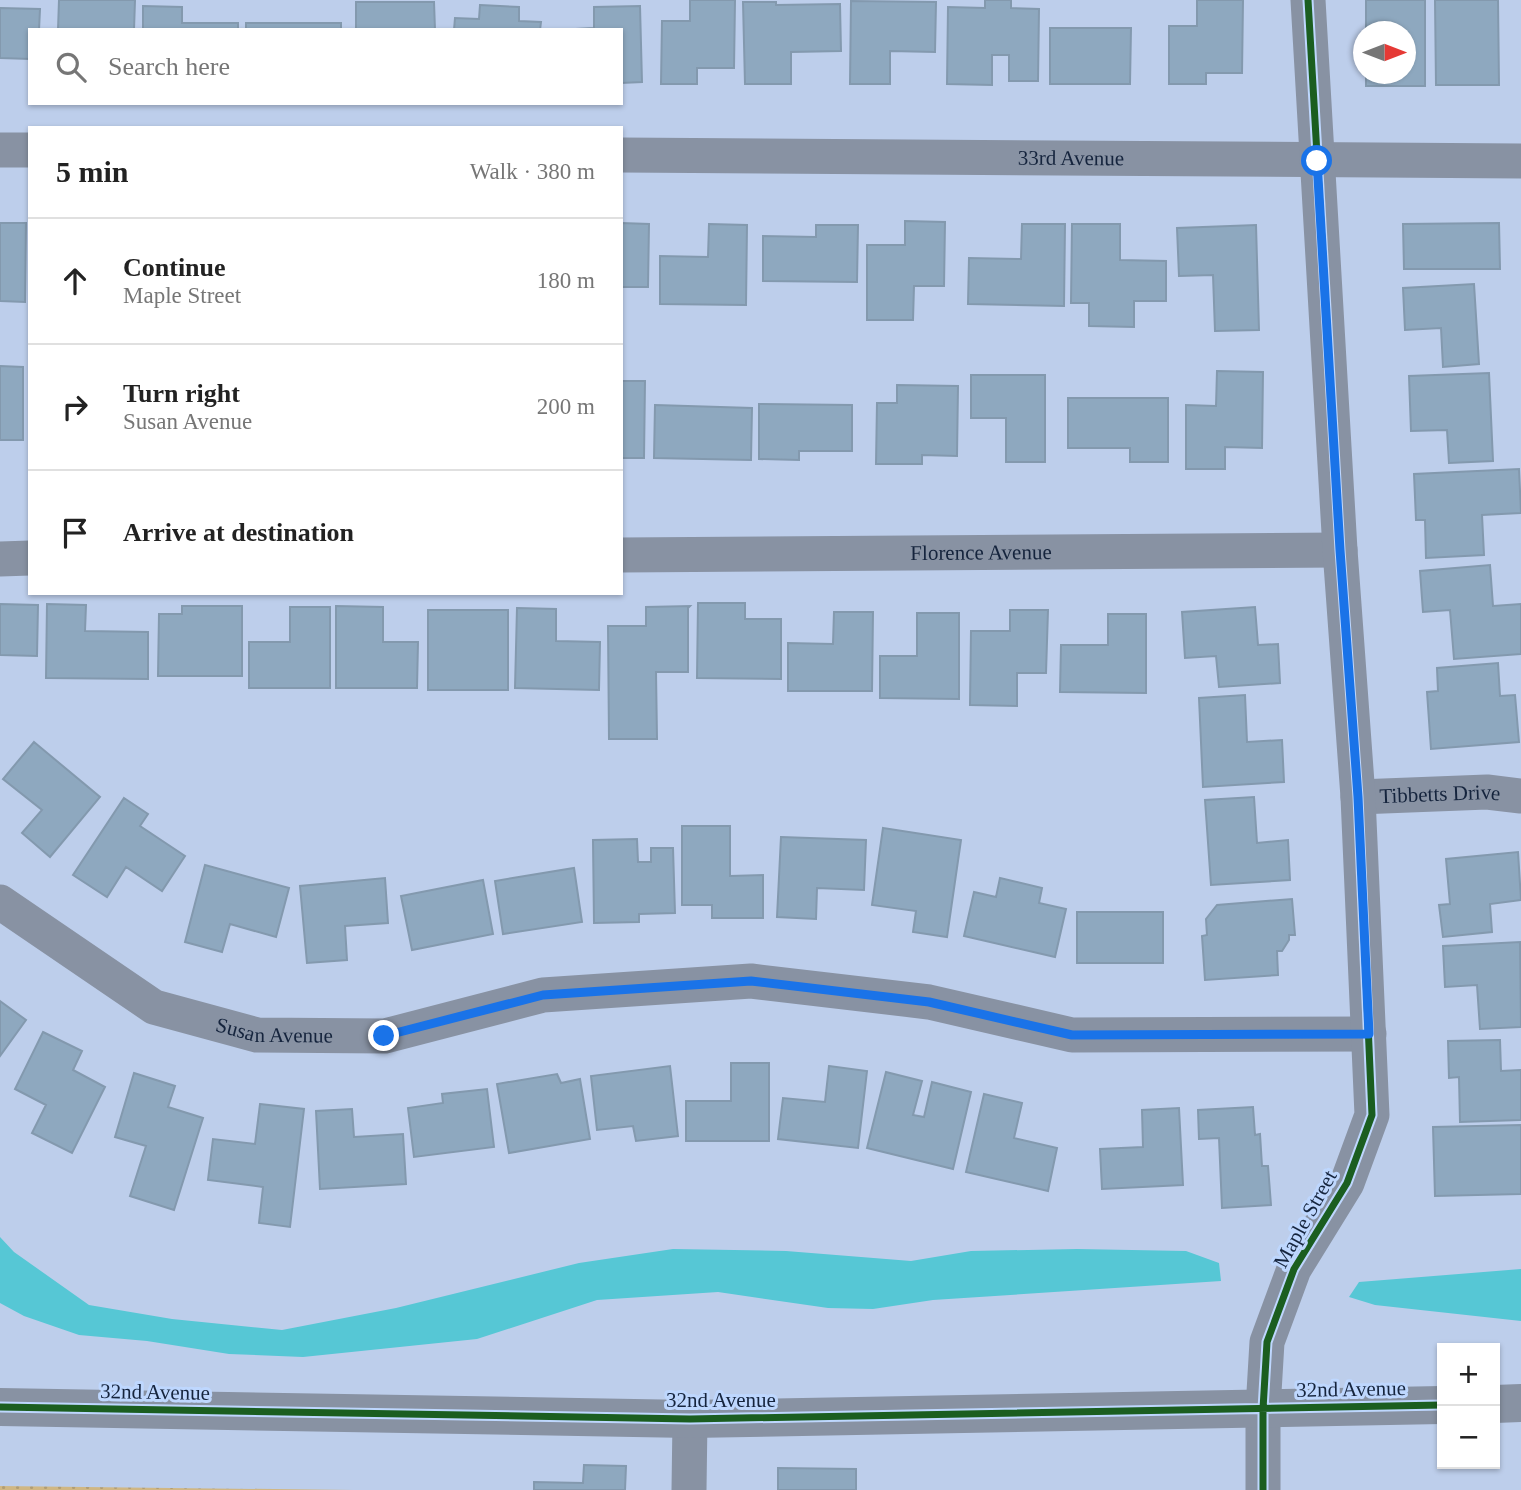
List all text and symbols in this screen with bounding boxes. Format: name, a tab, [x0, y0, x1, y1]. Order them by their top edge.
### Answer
north arrow	[1353, 21, 1416, 84]
search box	[28, 28, 623, 105]
icon: search	[52, 48, 90, 86]
text: Search here	[108, 52, 230, 81]
route start	[1301, 145, 1332, 176]
street label: 33rd Avenue	[1018, 146, 1124, 170]
text: 5 min	[56, 155, 129, 188]
text: Walk · 380 m	[470, 159, 595, 184]
text: Continue	[123, 253, 226, 282]
icon: ahead	[56, 262, 94, 300]
text: 180 m	[537, 268, 595, 293]
text: Maple Street	[123, 283, 241, 308]
text: Turn right	[123, 379, 240, 408]
icon: right	[56, 388, 94, 426]
text: 200 m	[537, 394, 595, 419]
text: Susan Avenue	[123, 409, 252, 434]
icon: arrive	[56, 514, 94, 552]
text: Arrive at destination	[123, 518, 354, 547]
street label: Florence Avenue	[910, 540, 1052, 565]
street label: Tibbetts Drive	[1379, 780, 1502, 808]
street label: Susan Avenue	[213, 1012, 333, 1048]
route end	[368, 1020, 399, 1051]
street label: Maple Street	[1268, 1166, 1342, 1272]
map controls	[1437, 1343, 1500, 1469]
button: +	[1437, 1343, 1500, 1406]
street label: 32nd Avenue	[1296, 1376, 1406, 1402]
street label: 32nd Avenue	[100, 1379, 210, 1405]
street label: 32nd Avenue	[666, 1388, 776, 1412]
button: −	[1437, 1406, 1500, 1469]

